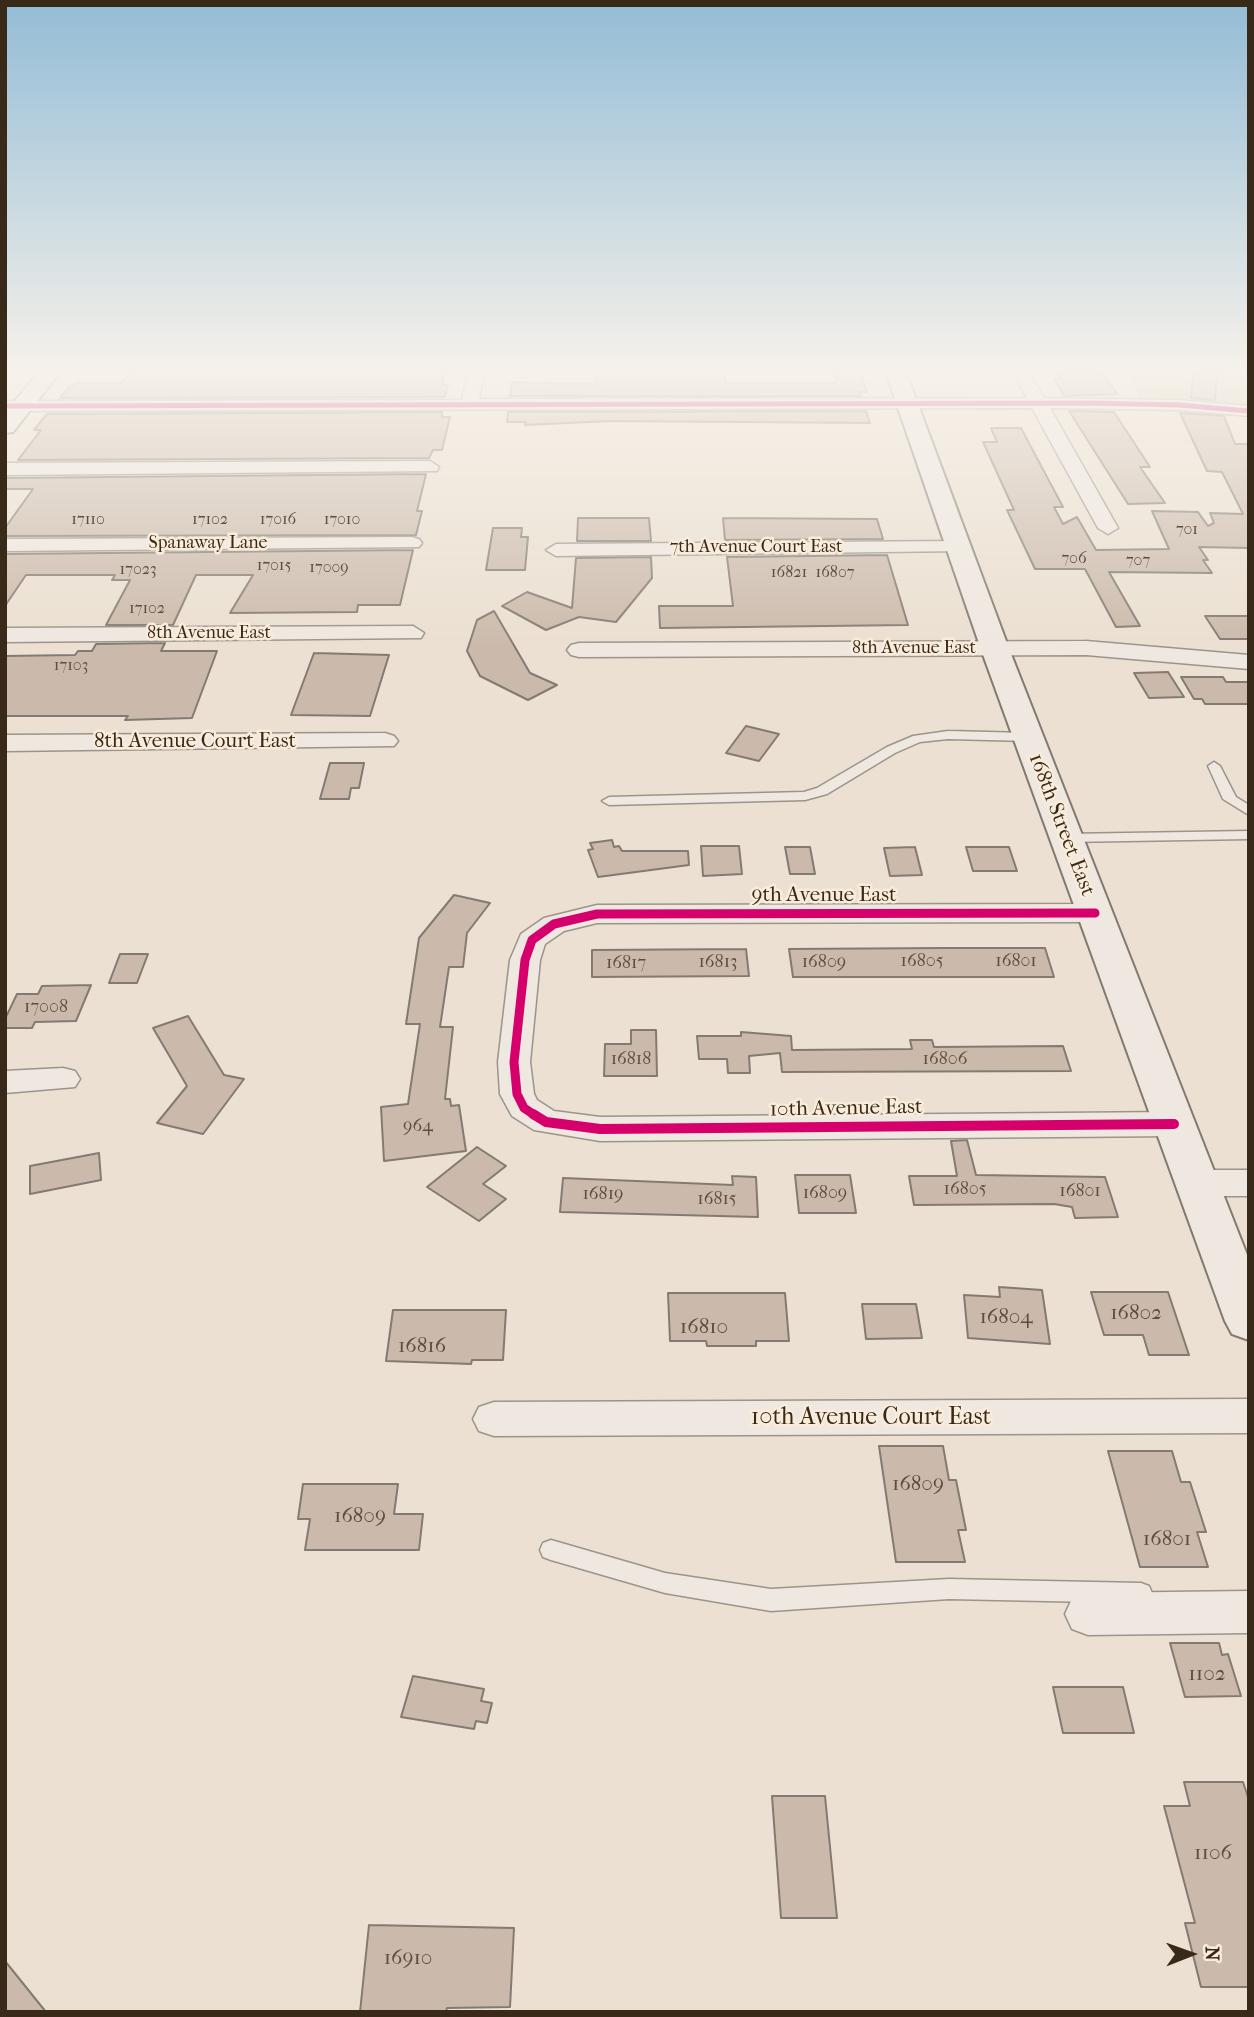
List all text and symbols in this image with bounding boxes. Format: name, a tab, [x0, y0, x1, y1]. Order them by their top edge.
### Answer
house number: 17110	[71, 510, 105, 530]
house number: 17102	[192, 510, 228, 530]
house number: 17016	[260, 510, 296, 530]
house number: 17010	[324, 510, 360, 530]
house number: 701	[1176, 520, 1198, 540]
street label: Spanaway Lane	[149, 533, 267, 555]
street label: 7th Avenue Court East	[670, 537, 842, 559]
house number: 706	[1061, 549, 1087, 569]
house number: 707	[1126, 551, 1150, 571]
house number: 17015	[257, 556, 291, 576]
house number: 17009	[309, 558, 349, 578]
house number: 17023	[120, 560, 156, 580]
house number: 16821	[771, 563, 807, 583]
house number: 16807	[816, 563, 854, 583]
house number: 17102	[129, 599, 165, 619]
street label: 8th Avenue East	[147, 623, 271, 645]
street label: 8th Avenue East	[852, 638, 976, 660]
house number: 17103	[54, 656, 88, 676]
street label: 8th Avenue Court East	[94, 729, 296, 755]
street label: 168th Street East	[1022, 750, 1100, 900]
street label: 9th Avenue East	[752, 883, 896, 909]
house number: 16805	[901, 951, 943, 973]
house number: 16801	[995, 951, 1037, 973]
house number: 16813	[699, 952, 737, 974]
house number: 16809	[802, 952, 846, 974]
house number: 16817	[606, 953, 646, 975]
house number: 17008	[24, 997, 68, 1019]
house number: 16818	[611, 1049, 651, 1071]
house number: 16806	[923, 1049, 967, 1071]
street label: 10th Avenue East	[769, 1095, 923, 1123]
house number: 964	[403, 1116, 433, 1138]
house number: 16805	[944, 1179, 986, 1201]
house number: 16801	[1059, 1181, 1101, 1203]
house number: 16809	[803, 1183, 847, 1205]
house number: 16819	[582, 1184, 624, 1206]
house number: 16815	[697, 1189, 737, 1211]
house number: 16802	[1110, 1301, 1162, 1327]
house number: 16804	[979, 1305, 1033, 1331]
house number: 16810	[680, 1315, 728, 1341]
house number: 16816	[398, 1334, 446, 1360]
street label: 10th Avenue Court East	[751, 1404, 991, 1432]
house number: 16809	[892, 1472, 944, 1498]
house number: 16809	[334, 1504, 386, 1530]
house number: 16801	[1143, 1527, 1191, 1553]
house number: 1102	[1188, 1662, 1226, 1688]
house number: 1106	[1194, 1841, 1232, 1867]
north arrow	[1156, 1919, 1226, 1989]
house number: 16910	[384, 1946, 432, 1972]
text: N	[1201, 1946, 1223, 1961]

